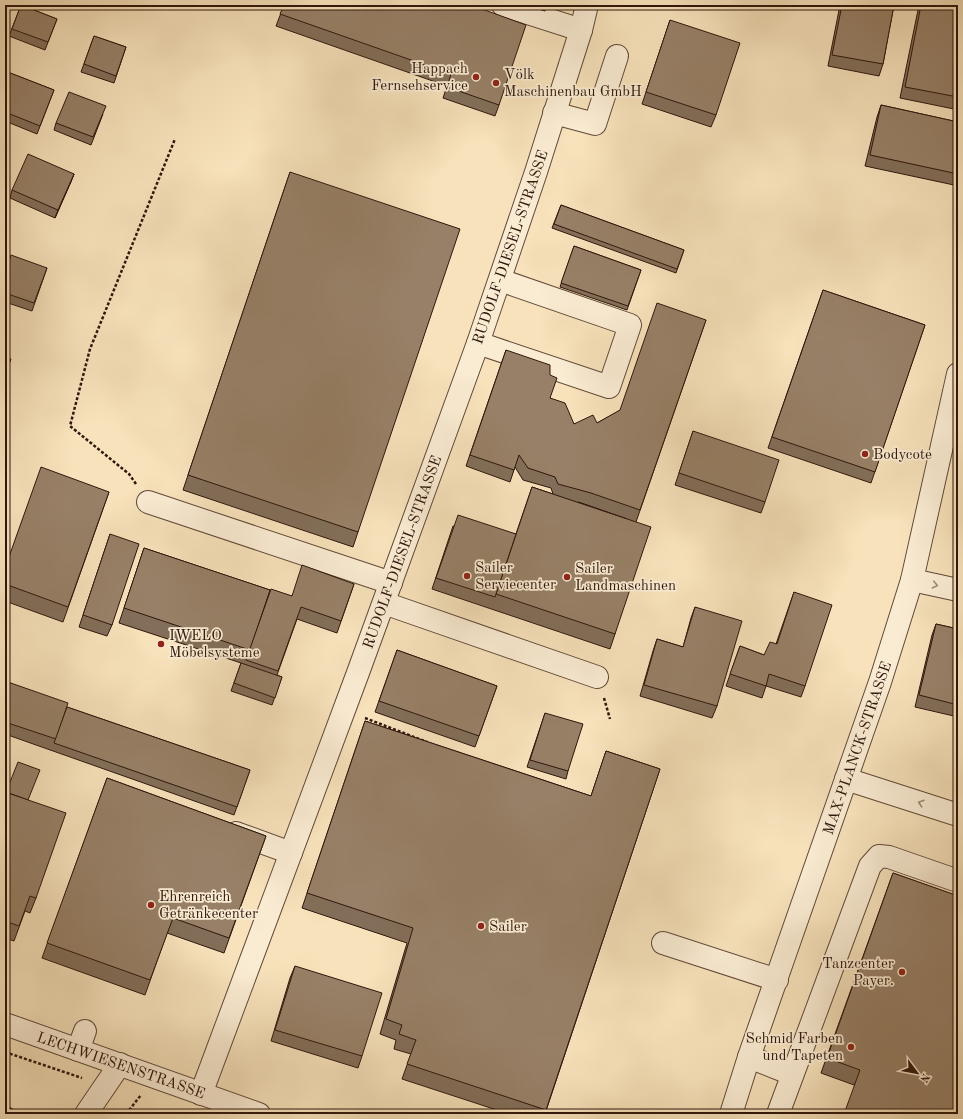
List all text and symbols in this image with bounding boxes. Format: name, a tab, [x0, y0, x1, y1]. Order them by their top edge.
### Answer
place label: Happach Fernsehservice	[371, 62, 468, 94]
place label: Völk Maschinenbau GmbH	[504, 68, 642, 100]
marker: Happach Fernsehservice	[471, 72, 481, 82]
marker: Völk Maschinenbau GmbH	[491, 78, 501, 88]
street label: RUDOLF-DIESEL-STRASSE	[471, 149, 552, 346]
place label: Bodycote	[873, 448, 932, 463]
marker: Bodycote	[860, 449, 870, 459]
street label: RUDOLF-DIESEL-STRASSE	[361, 454, 445, 651]
place label: Sailer Serviecenter	[475, 561, 556, 593]
place label: Sailer Landmaschinen	[575, 562, 676, 594]
marker: Sailer Serviecenter	[462, 571, 472, 581]
marker: Sailer Landmaschinen	[562, 572, 572, 582]
one-way arrow	[931, 580, 938, 589]
place label: IWELO Möbelsysteme	[169, 629, 260, 661]
marker: IWELO Möbelsysteme	[156, 639, 166, 649]
street label: MAX-PLANCK-STRASSE	[822, 660, 895, 837]
one-way arrow	[918, 799, 925, 808]
place label: Ehrenreich Getränkecenter	[159, 890, 258, 922]
marker: Ehrenreich Getränkecenter	[146, 900, 156, 910]
place label: Sailer	[489, 920, 527, 935]
marker: Sailer	[476, 921, 486, 931]
place label: Tanzcenter Payer.	[822, 957, 894, 989]
marker: Tanzcenter Payer.	[897, 967, 907, 977]
street label: LECHWIESENSTRASSE	[34, 1031, 207, 1102]
place label: Schmid Farben und Tapeten	[746, 1032, 843, 1064]
marker: Schmid Farben und Tapeten	[846, 1042, 856, 1052]
north arrow	[897, 1053, 937, 1093]
text: N	[917, 1071, 931, 1084]

